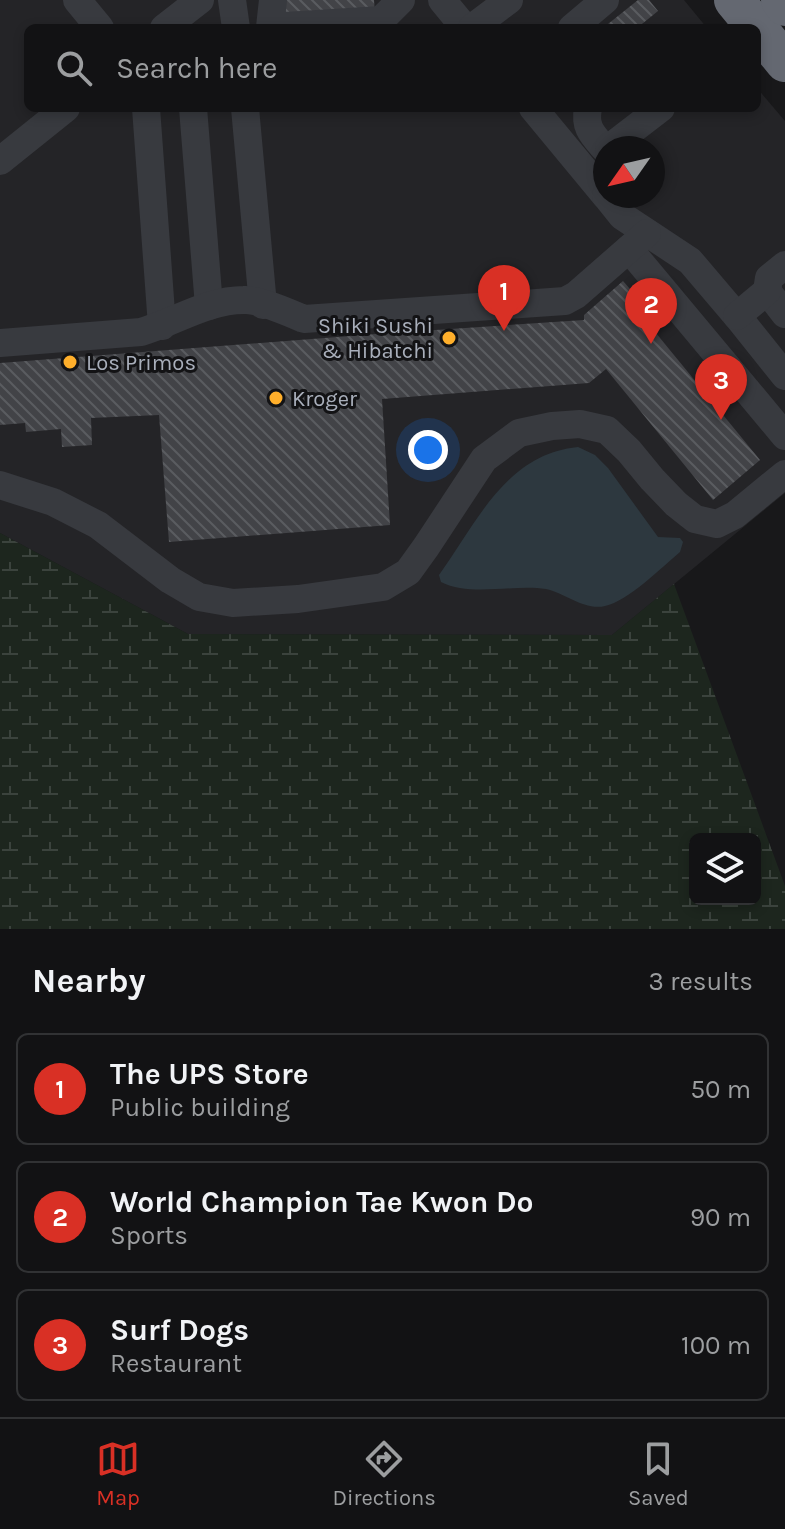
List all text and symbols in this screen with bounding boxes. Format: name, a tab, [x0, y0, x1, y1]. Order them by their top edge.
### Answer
search box	[24, 24, 761, 112]
icon: search	[52, 46, 96, 90]
text: Search here	[116, 50, 277, 86]
north arrow	[593, 136, 665, 208]
pin: 1	[478, 265, 530, 331]
pin: 2	[625, 278, 677, 344]
place label: Shiki Sushi & Hibatchi	[318, 313, 433, 364]
marker: Shiki Sushi & Hibatchi	[440, 329, 458, 347]
place label: Los Primos	[86, 350, 196, 376]
marker: Los Primos	[61, 353, 79, 371]
pin: 3	[695, 354, 747, 420]
place label: Kroger	[292, 386, 357, 412]
marker: Kroger	[267, 389, 285, 407]
your location	[408, 430, 448, 470]
map controls	[689, 833, 761, 905]
button: layers	[689, 833, 761, 905]
text: Nearby	[32, 961, 146, 1001]
text: 3 results	[649, 966, 753, 997]
text: The UPS Store	[110, 1056, 309, 1092]
text: 1	[55, 1074, 65, 1105]
text: 50 m	[690, 1074, 751, 1105]
text: Public building	[110, 1092, 290, 1123]
text: World Champion Tae Kwon Do	[110, 1184, 534, 1220]
text: 2	[52, 1202, 68, 1233]
text: 90 m	[690, 1202, 751, 1233]
text: Sports	[110, 1220, 188, 1251]
text: Surf Dogs	[110, 1312, 249, 1348]
text: 3	[52, 1330, 68, 1361]
text: 100 m	[681, 1330, 751, 1361]
text: Restaurant	[110, 1348, 242, 1379]
tab: Map	[96, 1437, 140, 1511]
tab: Directions	[332, 1437, 436, 1511]
tab: Saved	[628, 1437, 689, 1511]

